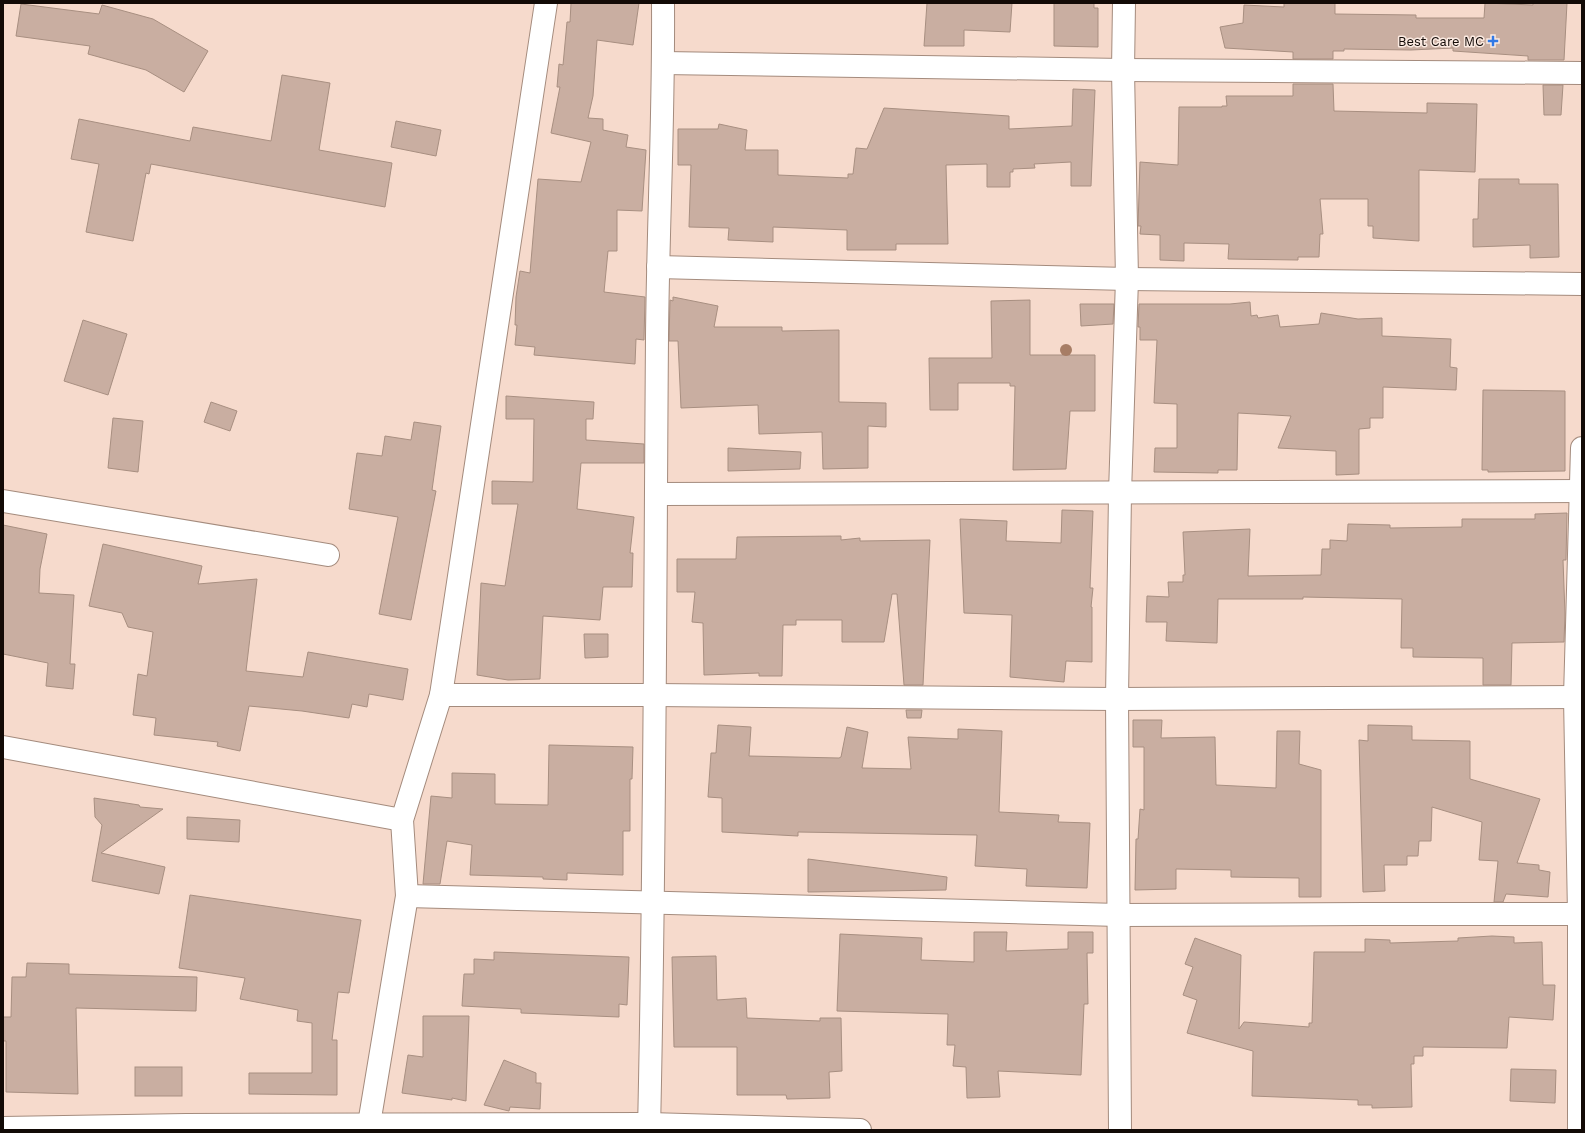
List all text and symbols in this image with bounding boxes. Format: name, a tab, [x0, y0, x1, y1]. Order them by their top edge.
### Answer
place label: Best Care MC	[1398, 34, 1484, 49]
marker: Best Care MC	[1487, 35, 1499, 47]

